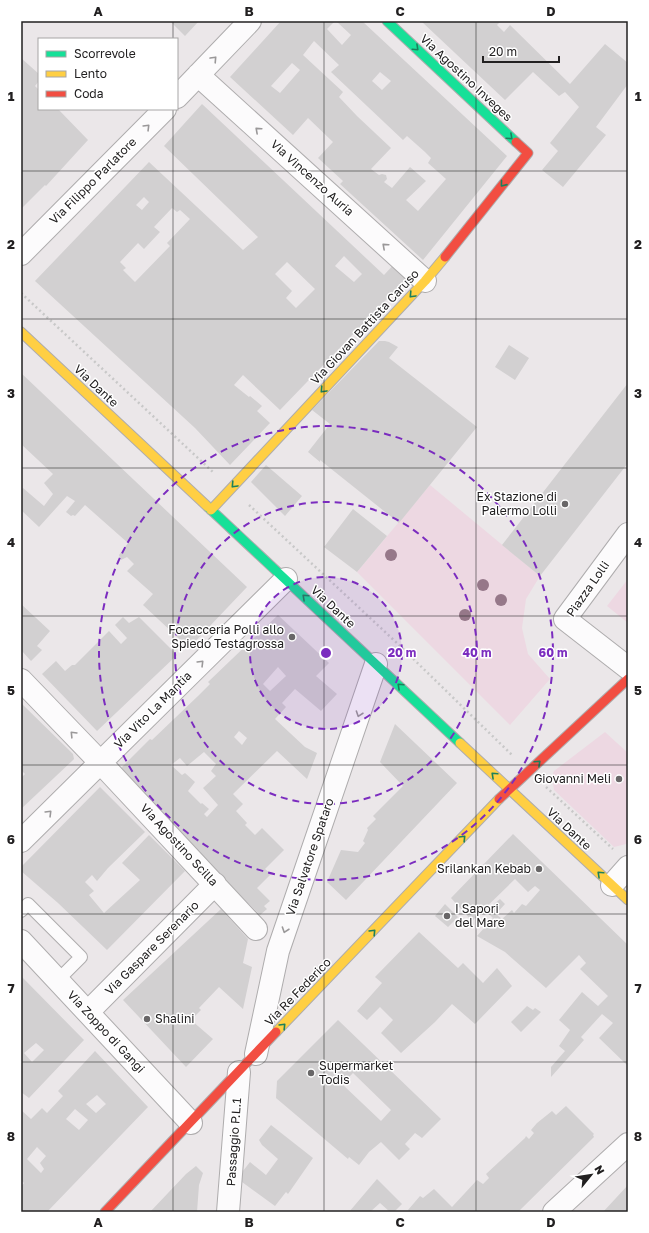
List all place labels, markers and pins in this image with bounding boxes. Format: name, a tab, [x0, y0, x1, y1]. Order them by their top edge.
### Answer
place label: Ex Stazione di Palermo Lolli	[477, 489, 557, 518]
marker: Ex Stazione di Palermo Lolli	[560, 499, 570, 509]
place label: Focacceria Polli allo Spiedo Testagrossa	[168, 622, 284, 651]
marker: Focacceria Polli allo Spiedo Testagrossa	[287, 632, 297, 642]
centre of rings	[319, 646, 333, 660]
place label: Giovanni Meli	[534, 771, 611, 786]
marker: Giovanni Meli	[614, 774, 624, 784]
place label: Srilankan Kebab	[437, 861, 531, 876]
marker: Srilankan Kebab	[534, 864, 544, 874]
place label: I Sapori del Mare	[455, 901, 505, 930]
marker: I Sapori del Mare	[442, 911, 452, 921]
place label: Shalini	[155, 1011, 195, 1026]
marker: Shalini	[142, 1014, 152, 1024]
place label: Supermarket Todis	[319, 1058, 394, 1087]
marker: Supermarket Todis	[306, 1068, 316, 1078]

